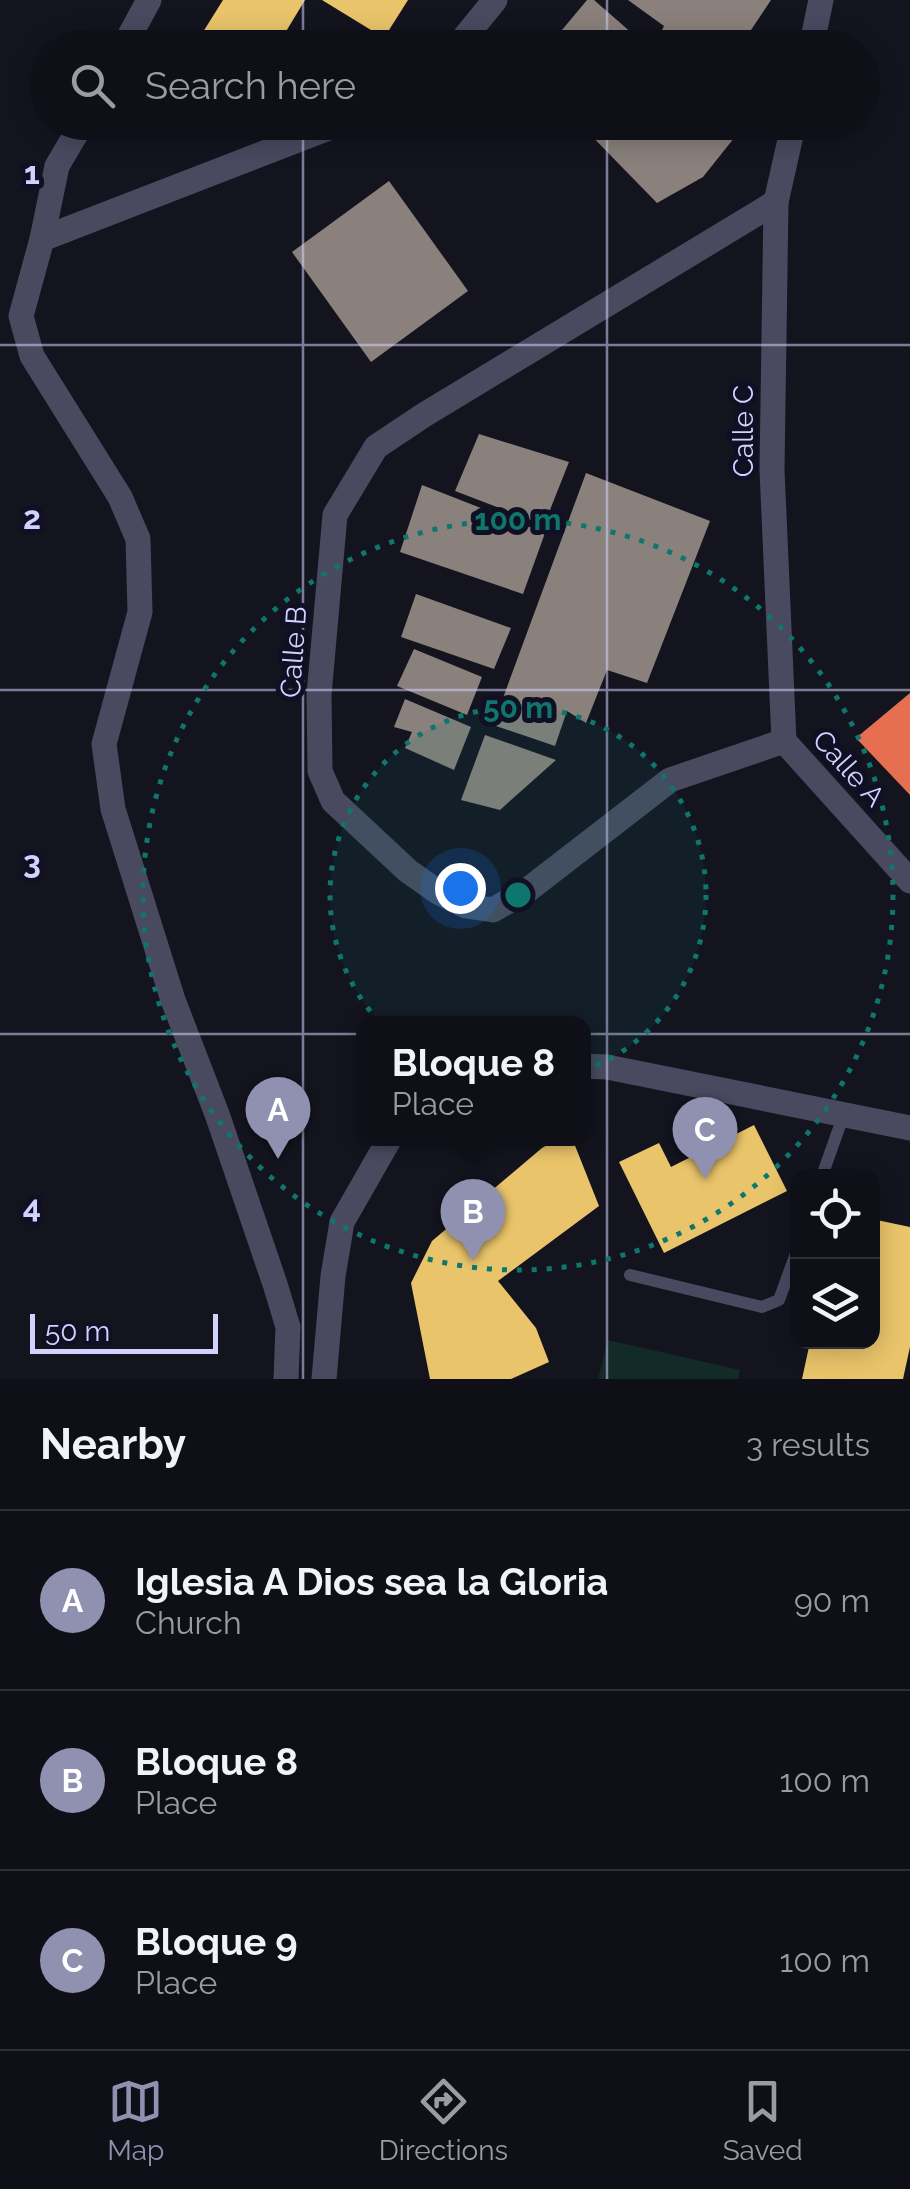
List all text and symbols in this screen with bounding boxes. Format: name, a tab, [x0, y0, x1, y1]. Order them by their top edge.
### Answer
search box	[30, 30, 880, 140]
icon: search	[65, 58, 120, 113]
text: Search here	[145, 63, 356, 108]
text: 1	[24, 154, 40, 191]
street label: Calle C	[727, 385, 760, 477]
text: 2	[23, 499, 41, 536]
text: 100 m	[475, 502, 561, 537]
street label: Calle B	[274, 605, 313, 699]
text: 50 m	[483, 690, 553, 725]
street label: Calle A	[806, 723, 891, 813]
text: 3	[23, 843, 41, 880]
your location	[435, 863, 486, 914]
centre of rings	[500, 877, 536, 913]
popup	[356, 1016, 591, 1146]
text: Bloque 8	[392, 1040, 555, 1085]
pin: A	[246, 1076, 310, 1159]
text: Place	[392, 1085, 474, 1122]
pin: C	[672, 1096, 738, 1179]
map controls	[790, 1169, 880, 1349]
button: locate	[790, 1169, 880, 1259]
pin: B	[440, 1178, 506, 1261]
text: 4	[23, 1188, 41, 1225]
button: layers	[790, 1259, 880, 1349]
scale bar	[30, 1309, 218, 1354]
text: 50 m	[45, 1315, 110, 1348]
text: Nearby	[40, 1420, 186, 1469]
text: 3 results	[746, 1426, 870, 1463]
text: Iglesia A Dios sea la Gloria	[135, 1559, 608, 1604]
text: A	[62, 1582, 83, 1619]
text: 90 m	[794, 1582, 870, 1619]
text: Church	[135, 1604, 242, 1641]
text: Bloque 8	[135, 1739, 298, 1784]
text: B	[62, 1762, 83, 1799]
text: 100 m	[780, 1762, 870, 1799]
text: Place	[135, 1784, 217, 1821]
text: Bloque 9	[135, 1919, 298, 1964]
text: C	[62, 1942, 83, 1979]
text: 100 m	[780, 1942, 870, 1979]
text: Place	[135, 1964, 217, 2001]
tab: Map	[107, 2074, 164, 2167]
tab: Directions	[379, 2074, 508, 2167]
tab: Saved	[723, 2074, 803, 2167]

